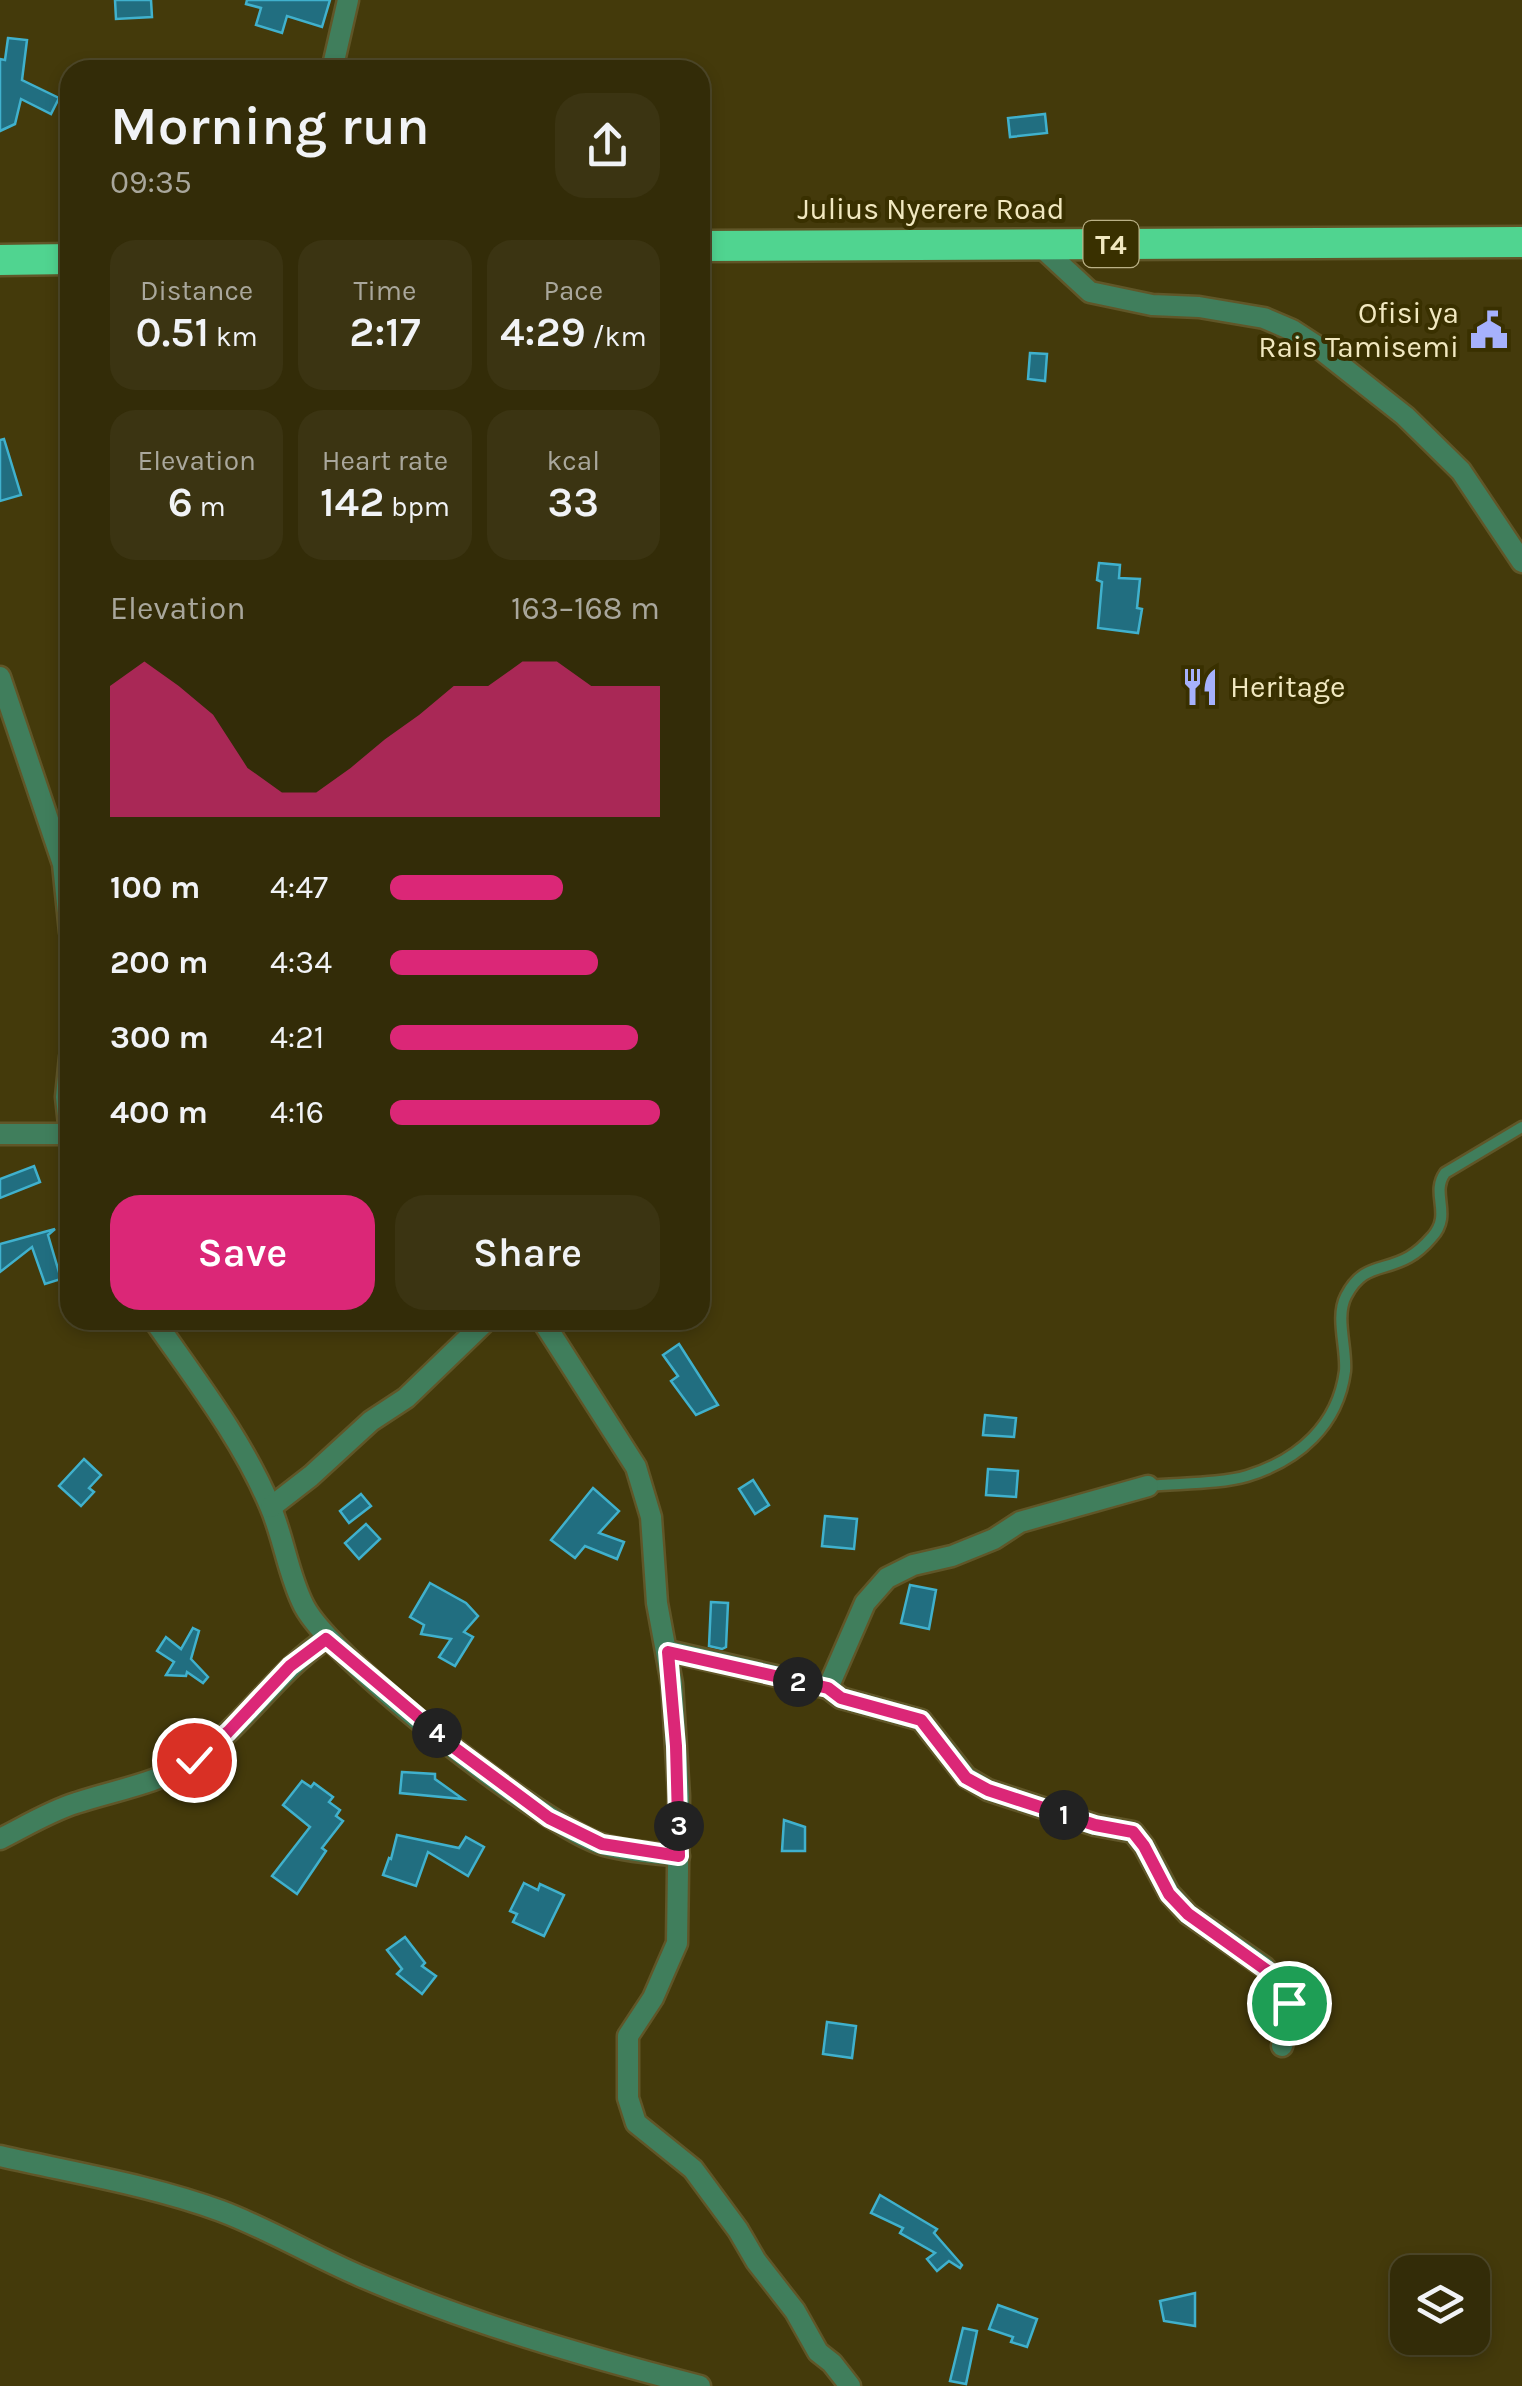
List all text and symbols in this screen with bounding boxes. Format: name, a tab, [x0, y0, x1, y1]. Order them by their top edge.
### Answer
button: share	[555, 93, 660, 198]
text: Morning run	[110, 94, 430, 158]
text: 09:35	[110, 164, 192, 201]
street label: Julius Nyerere Road	[797, 191, 1065, 227]
road number: T4	[1084, 221, 1138, 267]
text: Distance	[140, 274, 253, 307]
text: Time	[354, 274, 416, 307]
text: Pace	[543, 274, 603, 307]
place label: Ofisi ya Rais Tamisemi	[1258, 295, 1459, 365]
text: 0.51	[136, 307, 209, 357]
text: 2:17	[349, 307, 421, 357]
text: 4:29	[500, 307, 586, 357]
public building icon: Ofisi ya Rais Tamisemi	[1468, 309, 1510, 351]
text: km	[209, 320, 258, 353]
text: /km	[586, 320, 647, 353]
text: Elevation	[137, 444, 256, 477]
text: Heart rate	[322, 444, 448, 477]
text: kcal	[547, 444, 600, 477]
text: 6	[168, 477, 193, 527]
text: 142	[320, 477, 384, 527]
text: 33	[548, 477, 599, 527]
text: m	[193, 490, 226, 523]
text: bpm	[384, 490, 450, 523]
text: Elevation	[110, 590, 245, 627]
text: 163–168 m	[511, 590, 660, 627]
restaurant icon: Heritage	[1179, 666, 1221, 708]
place label: Heritage	[1230, 669, 1345, 705]
text: 100 m	[110, 869, 200, 906]
text: 4:47	[270, 869, 328, 906]
text: 200 m	[110, 944, 208, 981]
text: 4:34	[270, 944, 332, 981]
text: 300 m	[110, 1019, 209, 1056]
text: 4:21	[270, 1019, 324, 1056]
text: 400 m	[110, 1094, 208, 1131]
text: 4:16	[270, 1094, 324, 1131]
button: Save	[110, 1195, 375, 1310]
button: Share	[395, 1195, 660, 1310]
pin: 2	[773, 1657, 823, 1707]
text: 2	[790, 1665, 806, 1698]
pin: 4	[412, 1708, 462, 1758]
text: 4	[429, 1716, 445, 1749]
pin	[152, 1718, 237, 1803]
icon: check	[167, 1733, 222, 1788]
pin: 1	[1039, 1790, 1089, 1840]
text: 1	[1059, 1798, 1069, 1831]
pin: 3	[654, 1801, 704, 1851]
text: 3	[670, 1809, 688, 1842]
pin	[1247, 1961, 1332, 2046]
icon: arrive	[1262, 1976, 1317, 2031]
map controls	[1390, 2255, 1490, 2355]
button: layers	[1390, 2255, 1490, 2355]

